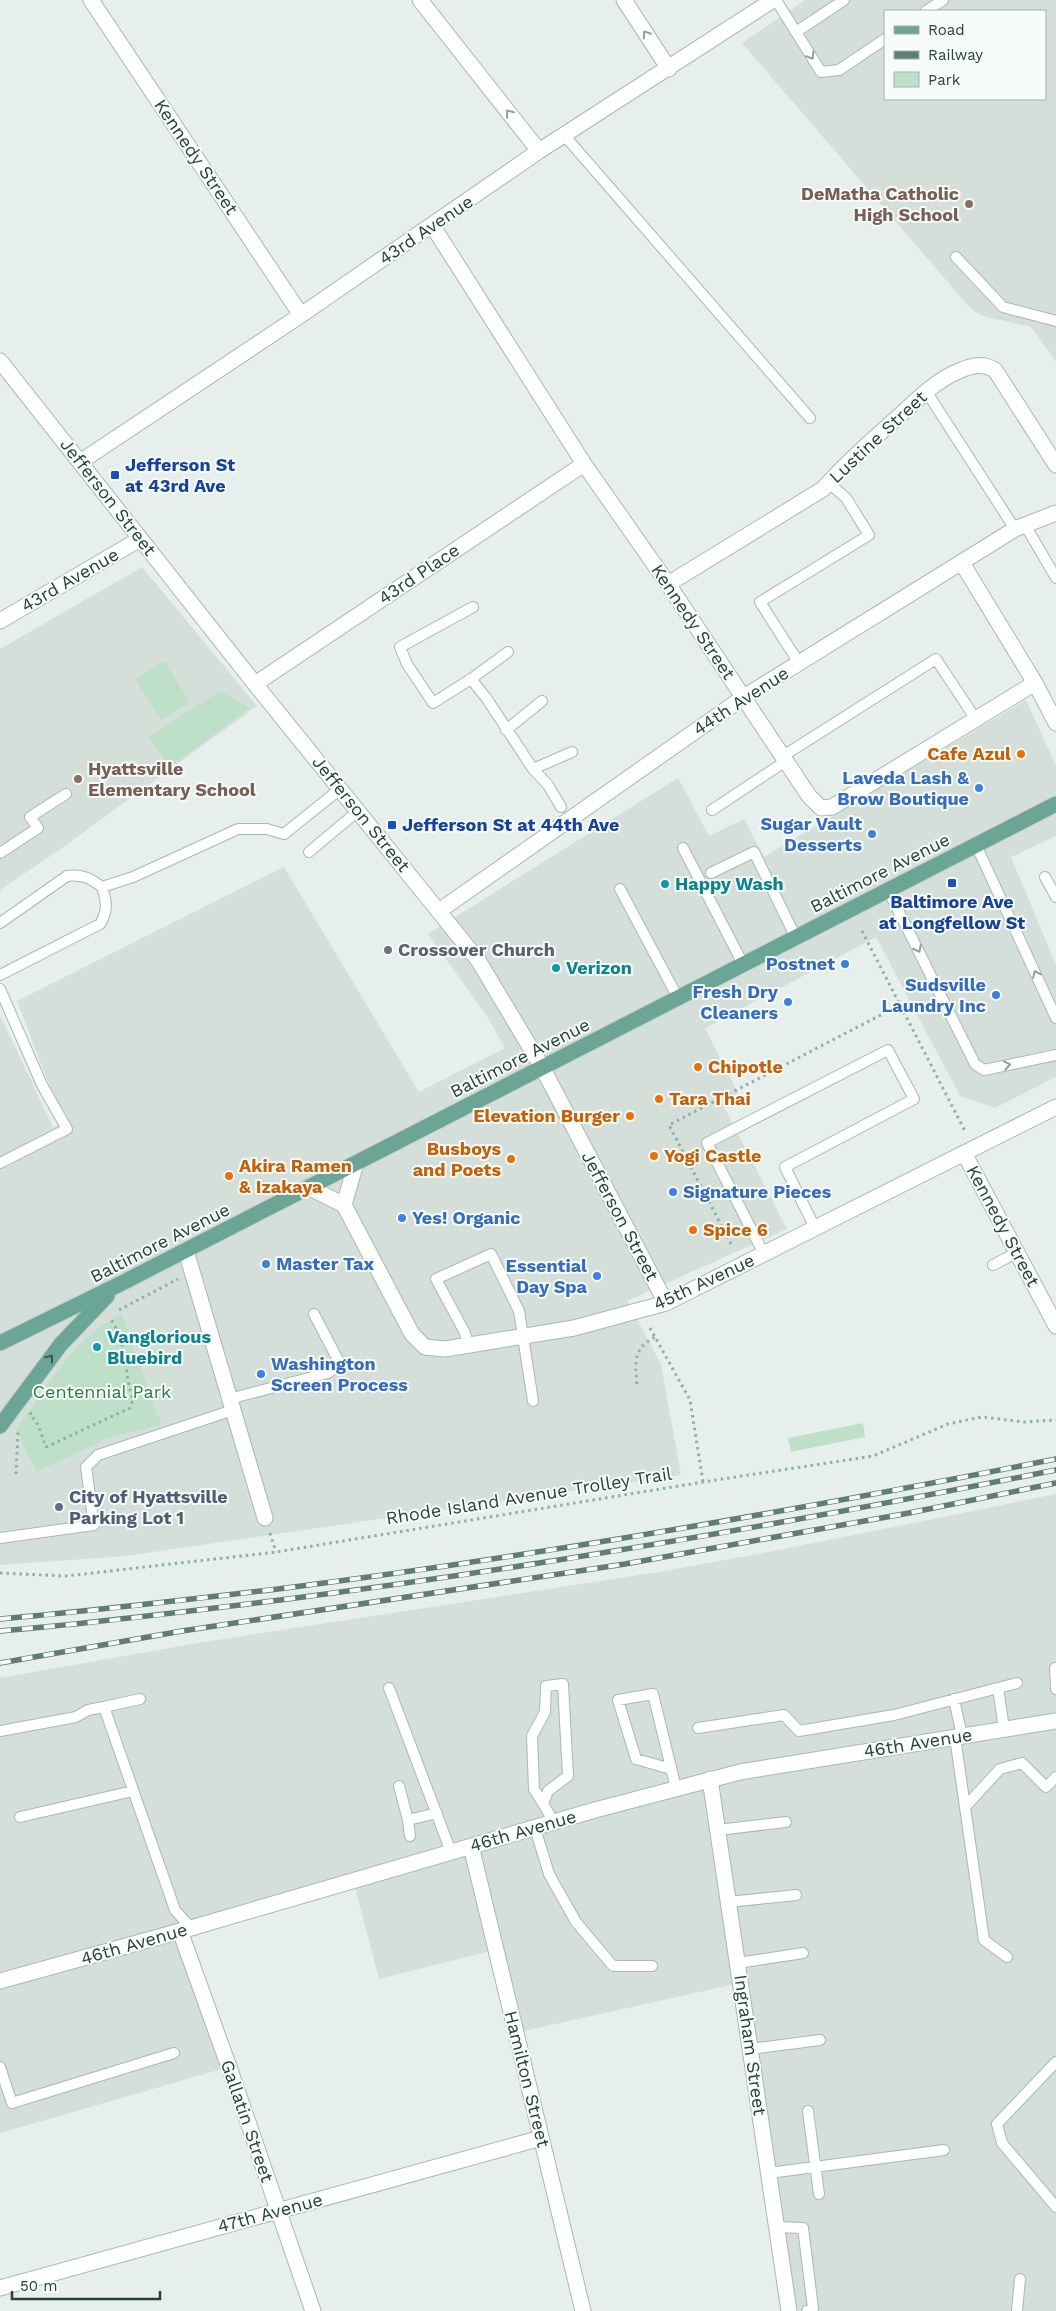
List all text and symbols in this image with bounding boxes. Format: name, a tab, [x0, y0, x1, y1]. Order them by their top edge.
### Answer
legend	[884, 10, 1046, 100]
text: Road	[928, 21, 965, 39]
one-way arrow	[643, 31, 652, 40]
text: Railway	[928, 46, 983, 64]
one-way arrow	[805, 50, 814, 60]
text: Park	[928, 71, 961, 89]
street label: Kennedy Street	[150, 95, 243, 219]
one-way arrow	[507, 110, 515, 119]
place label: DeMatha Catholic High School	[801, 183, 959, 225]
street label: 43rd Avenue	[375, 190, 477, 269]
marker: DeMatha Catholic High School	[963, 198, 975, 210]
street label: Lustine Street	[825, 386, 931, 487]
street label: Jefferson Street	[56, 434, 161, 560]
place label: Jefferson St at 43rd Ave	[125, 454, 235, 496]
marker: Jefferson St at 43rd Ave	[109, 469, 121, 481]
street label: 43rd Place	[374, 539, 463, 608]
street label: 43rd Avenue	[17, 543, 122, 616]
street label: Kennedy Street	[647, 560, 740, 684]
street label: 44th Avenue	[689, 662, 792, 739]
place label: Cafe Azul	[927, 743, 1011, 764]
marker: Cafe Azul	[1015, 748, 1027, 760]
street label: Jefferson Street	[308, 751, 415, 876]
place label: Hyattsville Elementary School	[88, 758, 256, 800]
place label: Laveda Lash & Brow Boutique	[837, 767, 969, 809]
marker: Hyattsville Elementary School	[72, 773, 84, 785]
marker: Laveda Lash & Brow Boutique	[973, 782, 985, 794]
place label: Sugar Vault Desserts	[760, 813, 862, 855]
place label: Jefferson St at 44th Ave	[402, 814, 619, 835]
marker: Jefferson St at 44th Ave	[386, 819, 398, 831]
street label: Baltimore Avenue	[806, 828, 953, 917]
marker: Sugar Vault Desserts	[866, 828, 878, 840]
place label: Happy Wash	[675, 873, 784, 894]
marker: Baltimore Ave at Longfellow St	[946, 877, 958, 889]
marker: Happy Wash	[659, 878, 671, 890]
place label: Baltimore Ave at Longfellow St	[879, 891, 1025, 933]
place label: Crossover Church	[398, 939, 555, 960]
marker: Crossover Church	[382, 944, 394, 956]
one-way arrow	[912, 944, 922, 953]
place label: Postnet	[766, 953, 835, 974]
place label: Verizon	[566, 957, 632, 978]
marker: Postnet	[839, 958, 851, 970]
marker: Verizon	[550, 962, 562, 974]
one-way arrow	[1031, 970, 1042, 979]
place label: Sudsville Laundry Inc	[881, 974, 986, 1016]
place label: Fresh Dry Cleaners	[693, 981, 779, 1023]
marker: Sudsville Laundry Inc	[990, 989, 1002, 1001]
marker: Fresh Dry Cleaners	[782, 996, 794, 1008]
street label: Baltimore Avenue	[446, 1013, 593, 1102]
place label: Chipotle	[708, 1056, 783, 1077]
marker: Chipotle	[692, 1061, 704, 1073]
one-way arrow	[1003, 1061, 1011, 1071]
place label: Tara Thai	[669, 1088, 751, 1109]
marker: Tara Thai	[653, 1093, 665, 1105]
place label: Elevation Burger	[473, 1105, 620, 1126]
marker: Elevation Burger	[624, 1110, 636, 1122]
place label: Busboys and Poets	[413, 1138, 501, 1180]
place label: Yogi Castle	[664, 1145, 761, 1166]
street label: Jefferson Street	[578, 1148, 664, 1284]
marker: Yogi Castle	[648, 1150, 660, 1162]
marker: Busboys and Poets	[505, 1153, 517, 1165]
place label: Akira Ramen & Izakaya	[239, 1155, 352, 1197]
street label: Kennedy Street	[963, 1161, 1045, 1290]
marker: Akira Ramen & Izakaya	[223, 1170, 235, 1182]
place label: Signature Pieces	[683, 1181, 832, 1202]
marker: Signature Pieces	[667, 1186, 679, 1198]
street label: Baltimore Avenue	[86, 1198, 233, 1287]
place label: Yes! Organic	[412, 1207, 520, 1228]
marker: Yes! Organic	[396, 1212, 408, 1224]
place label: Spice 6	[703, 1219, 768, 1240]
marker: Spice 6	[687, 1224, 699, 1236]
street label: 45th Avenue	[650, 1249, 758, 1314]
place label: Master Tax	[276, 1253, 375, 1274]
place label: Essential Day Spa	[506, 1255, 588, 1297]
marker: Master Tax	[260, 1258, 272, 1270]
marker: Essential Day Spa	[591, 1270, 603, 1282]
place label: Vanglorious Bluebird	[107, 1326, 211, 1368]
marker: Vanglorious Bluebird	[91, 1341, 103, 1353]
place label: Washington Screen Process	[271, 1353, 408, 1395]
one-way arrow	[44, 1355, 52, 1364]
marker: Washington Screen Process	[255, 1368, 267, 1380]
park label: Centennial Park	[33, 1381, 171, 1402]
street label: Rhode Island Avenue Trolley Trail	[384, 1462, 674, 1529]
place label: City of Hyattsville Parking Lot 1	[69, 1486, 228, 1528]
marker: City of Hyattsville Parking Lot 1	[53, 1501, 65, 1513]
street label: 46th Avenue	[862, 1724, 974, 1761]
street label: 46th Avenue	[467, 1805, 578, 1856]
street label: 46th Avenue	[78, 1918, 189, 1969]
street label: Ingraham Street	[730, 1973, 771, 2117]
street label: Hamilton Street	[500, 2008, 555, 2150]
street label: Gallatin Street	[217, 2057, 278, 2185]
street label: 47th Avenue	[215, 2188, 325, 2237]
scale bar	[12, 2268, 160, 2300]
text: 50 m	[20, 2277, 57, 2295]

